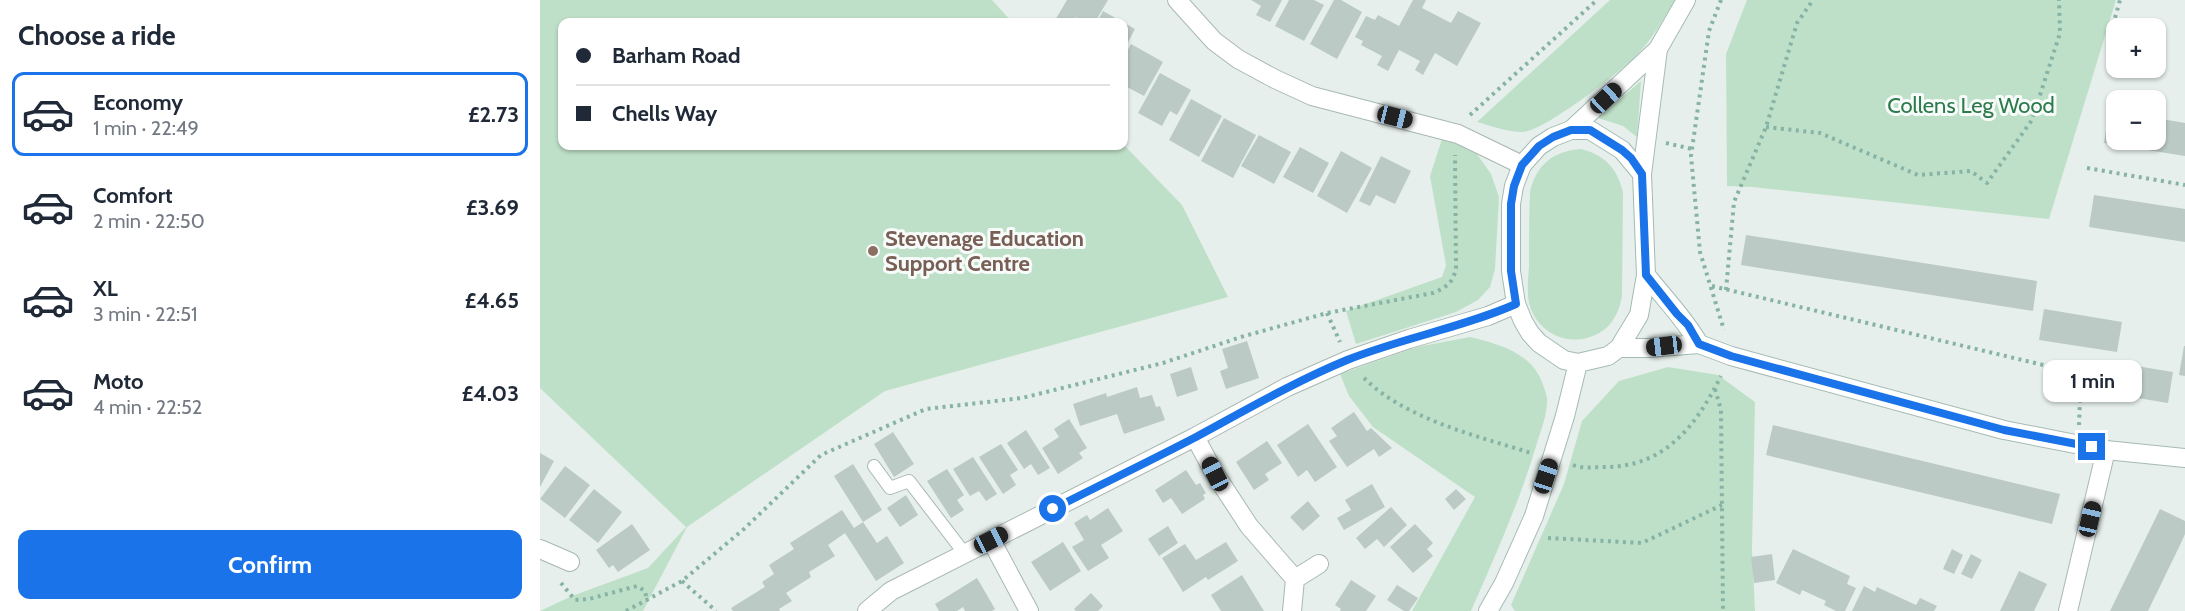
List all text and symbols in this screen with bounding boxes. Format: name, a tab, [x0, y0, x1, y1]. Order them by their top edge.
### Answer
map controls	[2106, 18, 2166, 150]
button: +	[2106, 18, 2166, 78]
text: Choose a ride	[18, 19, 176, 52]
text: Barham Road	[612, 42, 741, 69]
car	[1587, 79, 1625, 117]
icon: car	[21, 87, 75, 141]
text: Economy	[93, 89, 183, 116]
button: −	[2106, 90, 2166, 150]
park label: Collens Leg Wood	[1887, 92, 2055, 119]
text: Chells Way	[612, 100, 717, 127]
text: £2.73	[468, 101, 519, 128]
car	[1375, 104, 1415, 130]
text: 1 min · 22:49	[93, 116, 199, 140]
icon: car	[21, 180, 75, 234]
text: Comfort	[93, 182, 172, 209]
text: £3.69	[466, 194, 519, 221]
text: 2 min · 22:50	[93, 209, 205, 233]
place label: Stevenage Education Support Centre	[885, 225, 1084, 277]
marker: Stevenage Education Support Centre	[866, 244, 880, 258]
icon: car	[21, 273, 75, 327]
text: XL	[93, 275, 118, 302]
text: £4.65	[465, 287, 519, 314]
text: 3 min · 22:51	[93, 302, 198, 326]
car	[1645, 335, 1683, 357]
callout: 1 min	[2042, 360, 2142, 402]
icon: car	[21, 366, 75, 420]
text: Moto	[93, 368, 144, 395]
text: 1 min	[2070, 369, 2115, 393]
text: £4.03	[462, 380, 519, 407]
text: 4 min · 22:52	[93, 395, 202, 419]
route end	[2078, 433, 2105, 460]
car	[1199, 454, 1231, 494]
car	[1532, 456, 1560, 496]
route start	[1039, 495, 1066, 522]
car	[2077, 499, 2103, 539]
car	[971, 524, 1011, 556]
button: Confirm	[18, 530, 522, 599]

